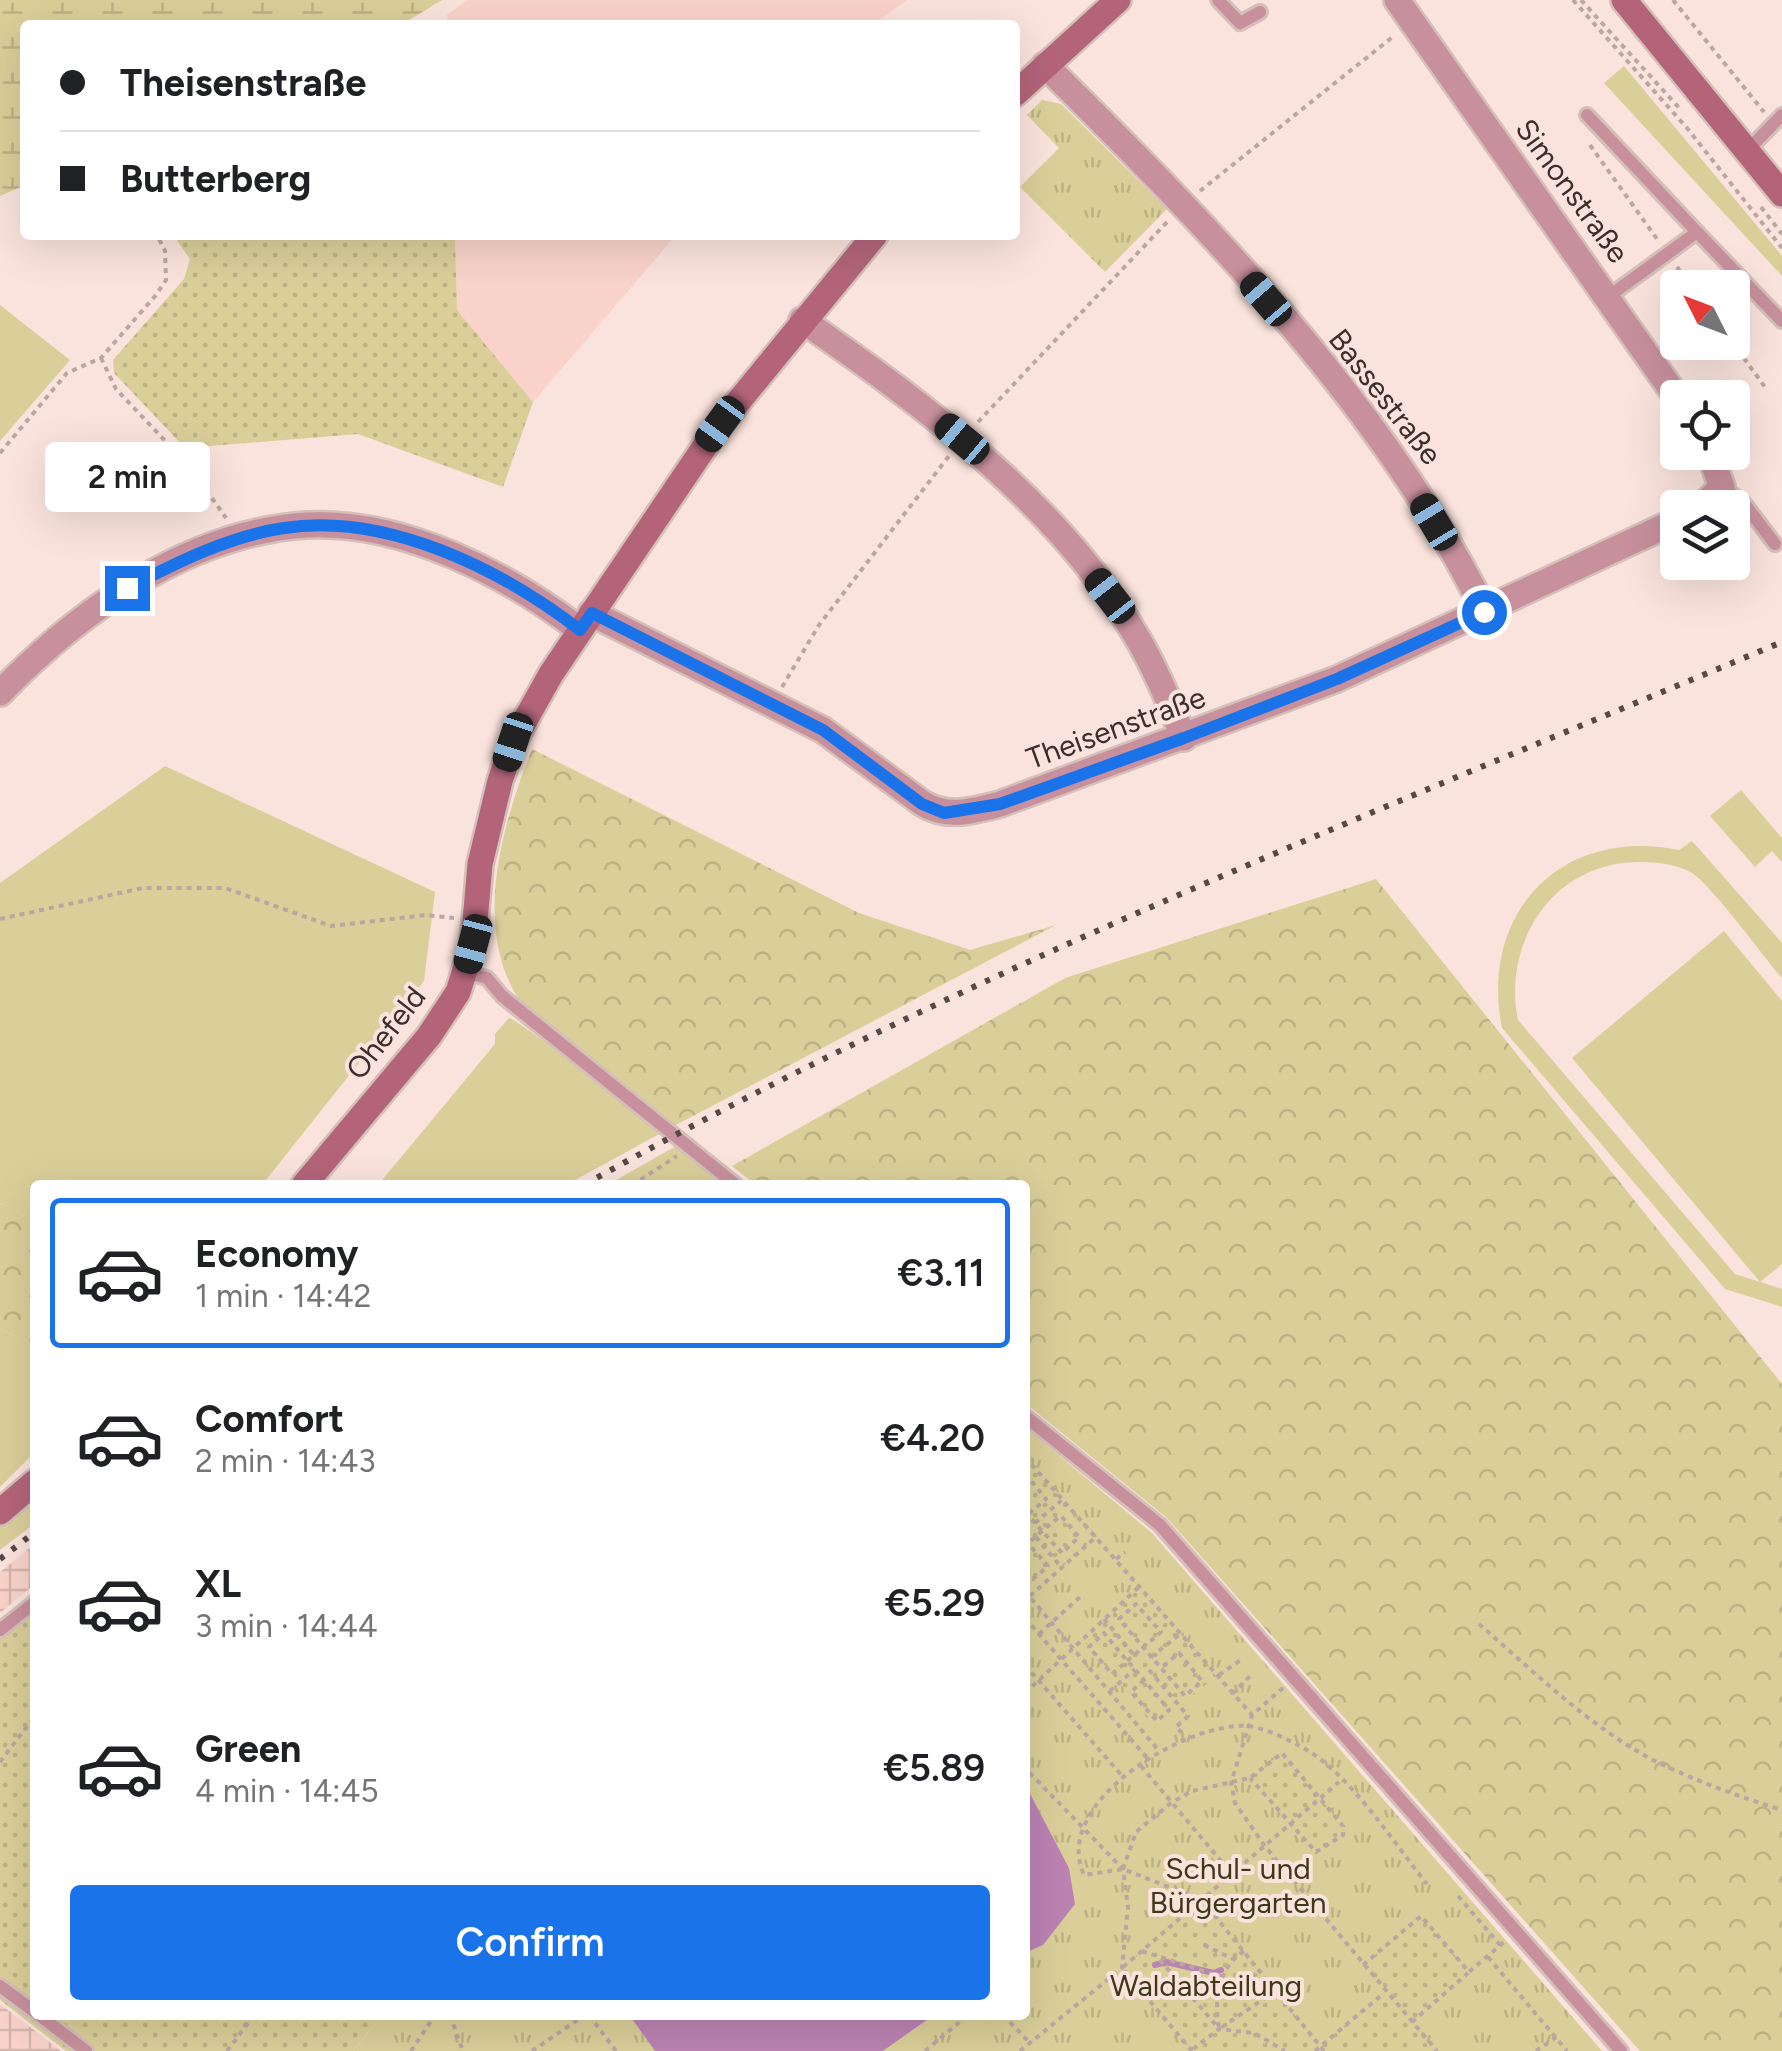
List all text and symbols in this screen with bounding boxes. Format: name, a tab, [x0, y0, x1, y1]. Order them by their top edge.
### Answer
text: Theisenstraße	[120, 60, 366, 106]
street label: Simonstraße	[1508, 111, 1637, 270]
text: Butterberg	[120, 156, 311, 202]
car	[1235, 267, 1297, 331]
north arrow	[1660, 270, 1750, 360]
map controls	[1660, 270, 1750, 580]
street label: Bassestraße	[1321, 321, 1450, 472]
button: locate	[1660, 380, 1750, 470]
car	[690, 391, 750, 457]
car	[929, 408, 995, 470]
callout: 2 min	[44, 443, 210, 513]
text: 2 min	[88, 458, 167, 496]
car	[1406, 489, 1462, 555]
button: layers	[1660, 490, 1750, 580]
car	[1080, 563, 1140, 629]
route end	[105, 566, 150, 611]
route start	[1462, 590, 1507, 635]
street label: Theisenstraße	[1021, 678, 1210, 777]
car	[489, 709, 537, 775]
car	[451, 911, 495, 977]
street label: Ohefeld	[338, 979, 433, 1087]
icon: car	[75, 1228, 165, 1318]
text: Economy	[195, 1231, 358, 1277]
text: €3.11	[897, 1250, 985, 1296]
text: 1 min · 14:42	[195, 1277, 372, 1315]
icon: car	[75, 1393, 165, 1483]
text: Comfort	[195, 1396, 344, 1442]
text: €4.20	[880, 1415, 985, 1461]
text: 2 min · 14:43	[195, 1442, 376, 1480]
icon: car	[75, 1558, 165, 1648]
text: XL	[195, 1561, 241, 1607]
text: €5.29	[885, 1580, 985, 1626]
text: 3 min · 14:44	[195, 1607, 378, 1645]
icon: car	[75, 1723, 165, 1813]
text: Green	[195, 1726, 301, 1772]
text: €5.89	[883, 1745, 985, 1791]
text: 4 min · 14:45	[195, 1772, 379, 1810]
park label: Schul- und Bürgergarten	[1150, 1850, 1326, 1921]
button: Confirm	[70, 1885, 990, 2000]
park label: Waldabteilung	[1110, 1967, 1302, 2004]

